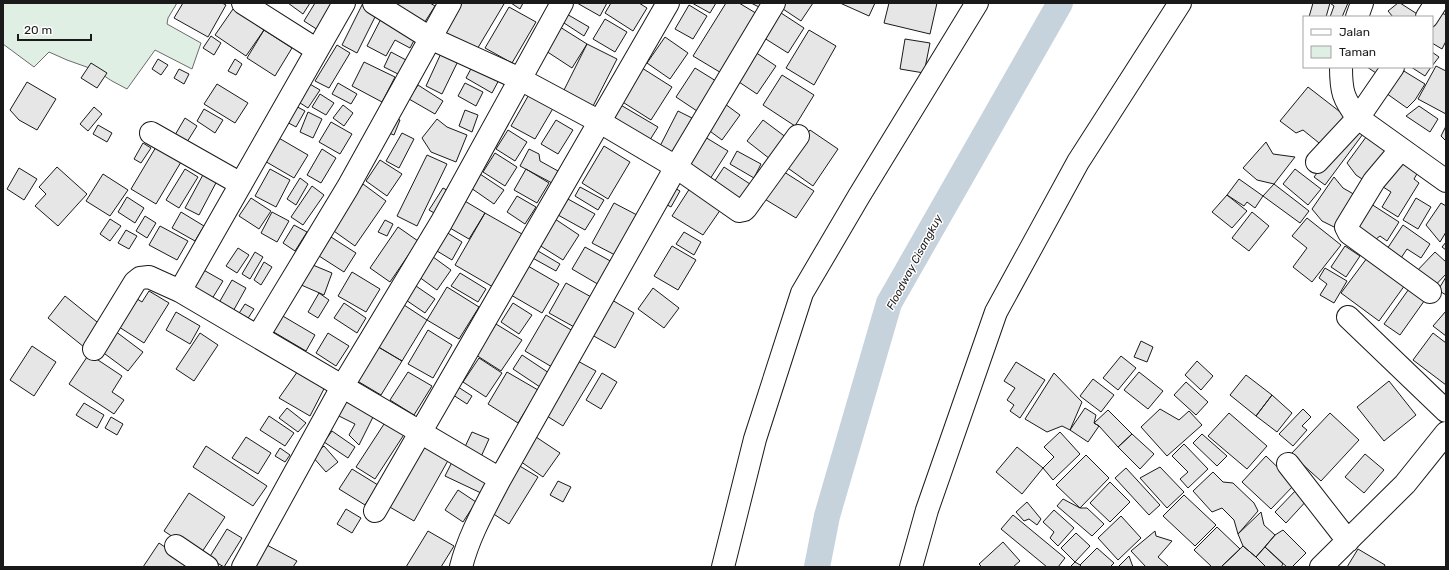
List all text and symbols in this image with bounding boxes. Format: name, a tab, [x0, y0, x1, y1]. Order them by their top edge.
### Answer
scale bar	[18, 16, 91, 42]
legend	[1303, 16, 1433, 68]
text: 20 m	[24, 23, 52, 37]
text: Jalan	[1339, 25, 1370, 39]
text: Taman	[1339, 45, 1376, 59]
water label: Floodway Cisangkuy	[884, 212, 945, 312]

